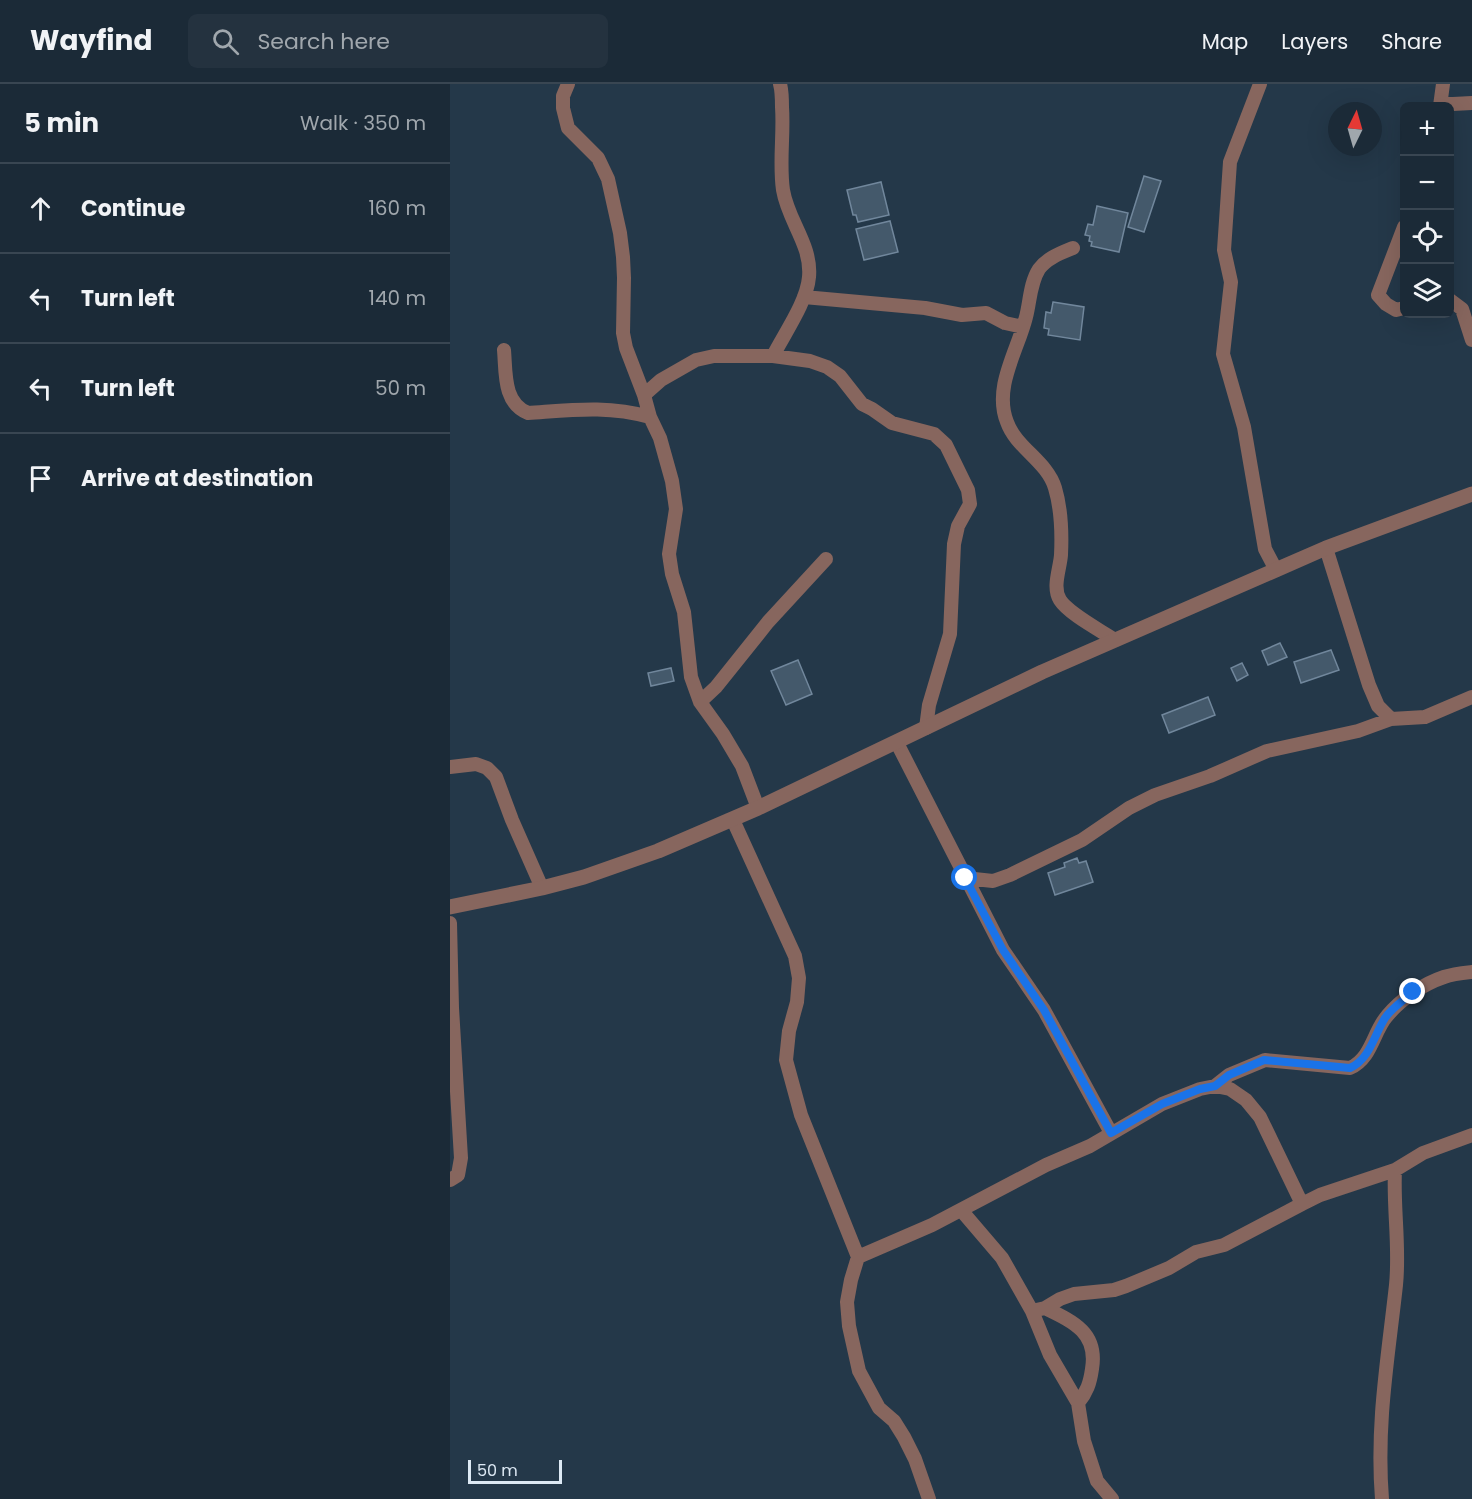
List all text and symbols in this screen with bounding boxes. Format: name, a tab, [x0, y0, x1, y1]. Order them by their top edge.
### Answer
search box	[188, 14, 608, 68]
text: Wayfind	[30, 21, 152, 60]
icon: search	[209, 25, 242, 58]
text: Search here	[257, 26, 390, 57]
text: Map	[1202, 27, 1248, 56]
text: Layers	[1281, 27, 1348, 56]
text: Share	[1381, 27, 1442, 56]
north arrow	[1328, 102, 1382, 156]
map controls	[1400, 102, 1454, 318]
button: +	[1400, 102, 1454, 156]
text: 5 min	[24, 105, 99, 141]
text: Walk · 350 m	[300, 109, 426, 137]
button: −	[1400, 156, 1454, 210]
icon: ahead	[24, 192, 57, 225]
text: Continue	[81, 193, 185, 224]
text: 160 m	[368, 194, 426, 222]
button: locate	[1400, 210, 1454, 264]
button: layers	[1400, 264, 1454, 318]
icon: left	[24, 282, 57, 315]
text: Turn left	[81, 283, 175, 314]
text: 140 m	[369, 284, 426, 312]
icon: left	[24, 372, 57, 405]
text: Turn left	[81, 373, 175, 404]
text: 50 m	[375, 374, 426, 402]
icon: arrive	[24, 462, 57, 495]
text: Arrive at destination	[81, 463, 313, 494]
route start	[951, 864, 977, 890]
route end	[1399, 978, 1425, 1004]
scale bar	[468, 1457, 562, 1484]
text: 50 m	[477, 1459, 518, 1482]

